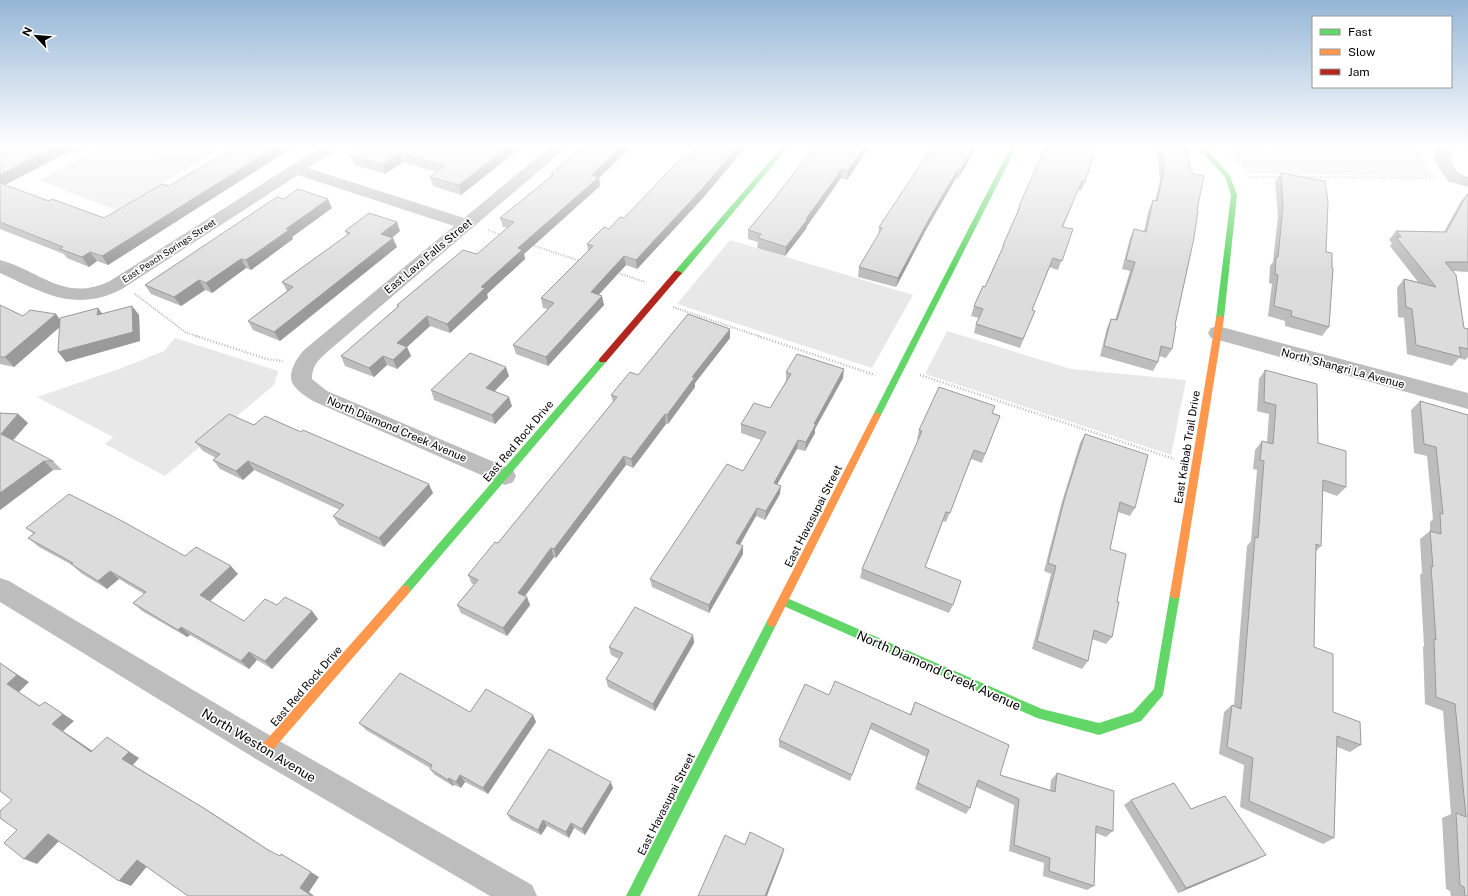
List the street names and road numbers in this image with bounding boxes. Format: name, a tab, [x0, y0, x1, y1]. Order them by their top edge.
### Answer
street label: East Peach Springs Street	[120, 216, 218, 285]
street label: East Lava Falls Street	[382, 216, 474, 296]
street label: North Shangri La Avenue	[1280, 346, 1406, 390]
street label: East Kaibab Trail Drive	[1172, 389, 1202, 505]
street label: North Diamond Creek Avenue	[325, 394, 469, 464]
street label: East Red Rock Drive	[480, 398, 556, 484]
street label: East Havasupai Street	[782, 463, 844, 569]
street label: North Diamond Creek Avenue	[854, 627, 1023, 713]
street label: East Red Rock Drive	[268, 643, 344, 729]
street label: North Weston Avenue	[199, 705, 319, 785]
street label: East Havasupai Street	[635, 751, 697, 857]

